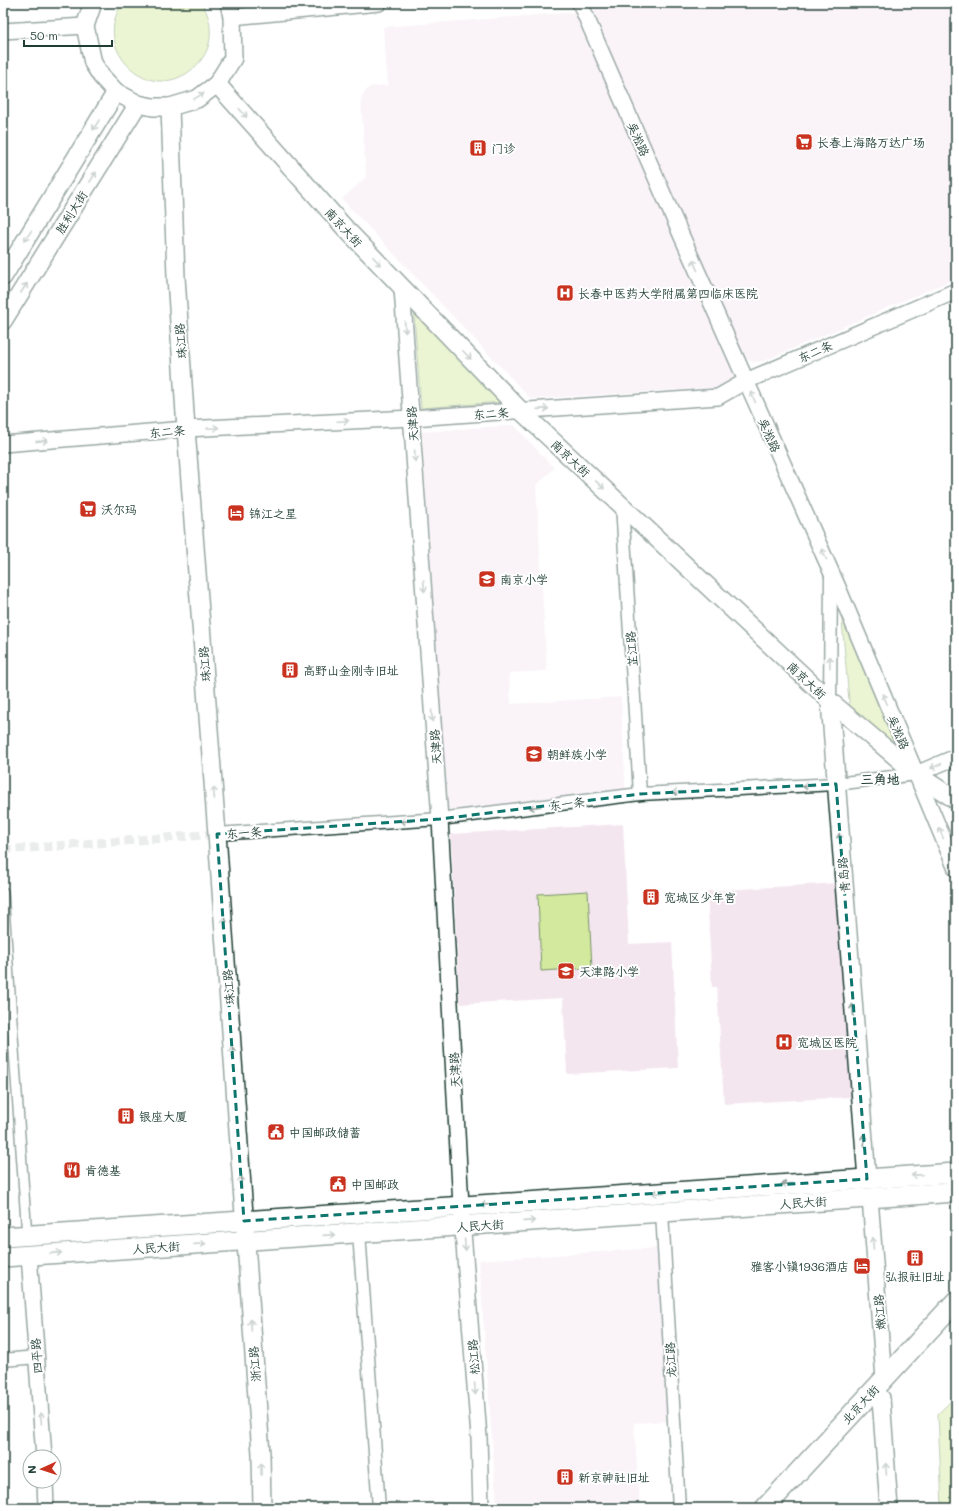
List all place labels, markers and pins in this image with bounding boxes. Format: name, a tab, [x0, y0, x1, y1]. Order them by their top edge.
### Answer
supermarket icon: 长春上海路万达广场	[794, 132, 814, 152]
place label: 长春上海路万达广场	[817, 134, 925, 150]
building icon: 门诊	[468, 138, 488, 158]
place label: 门诊	[491, 140, 516, 156]
hospital icon: 长春中医药大学附属第四临床医院	[555, 283, 575, 303]
place label: 长春中医药大学附属第四临床医院	[578, 285, 758, 301]
supermarket icon: 沃尔玛	[78, 499, 98, 519]
place label: 沃尔玛	[101, 501, 137, 517]
hotel icon: 锦江之星	[226, 503, 246, 523]
place label: 锦江之星	[249, 505, 297, 521]
school or university icon: 南京小学	[477, 569, 497, 589]
place label: 南京小学	[500, 571, 548, 587]
building icon: 高野山金刚寺旧址	[280, 660, 300, 680]
place label: 高野山金刚寺旧址	[303, 662, 399, 678]
school or university icon: 朝鲜族小学	[524, 744, 544, 764]
place label: 朝鲜族小学	[547, 746, 607, 762]
building icon: 宽城区少年宫	[641, 887, 661, 907]
place label: 宽城区少年宫	[664, 889, 736, 905]
school or university icon: 天津路小学	[556, 961, 576, 981]
place label: 天津路小学	[579, 963, 639, 979]
hospital icon: 宽城区医院	[774, 1032, 794, 1052]
place label: 宽城区医院	[797, 1034, 857, 1050]
building icon: 银座大厦	[116, 1106, 136, 1126]
place label: 银座大厦	[139, 1108, 187, 1124]
public building icon: 中国邮政储蓄	[266, 1122, 286, 1142]
place label: 中国邮政储蓄	[289, 1124, 361, 1140]
restaurant icon: 肯德基	[62, 1160, 82, 1180]
place label: 肯德基	[85, 1162, 121, 1178]
public building icon: 中国邮政	[328, 1174, 348, 1194]
place label: 中国邮政	[351, 1176, 399, 1192]
building icon: 弘报社旧址	[905, 1248, 925, 1268]
hotel icon: 雅客小镇1936酒店	[852, 1256, 872, 1276]
place label: 雅客小镇1936酒店	[750, 1258, 849, 1274]
place label: 弘报社旧址	[885, 1268, 945, 1284]
building icon: 新京神社旧址	[555, 1467, 575, 1487]
place label: 新京神社旧址	[578, 1469, 650, 1485]

